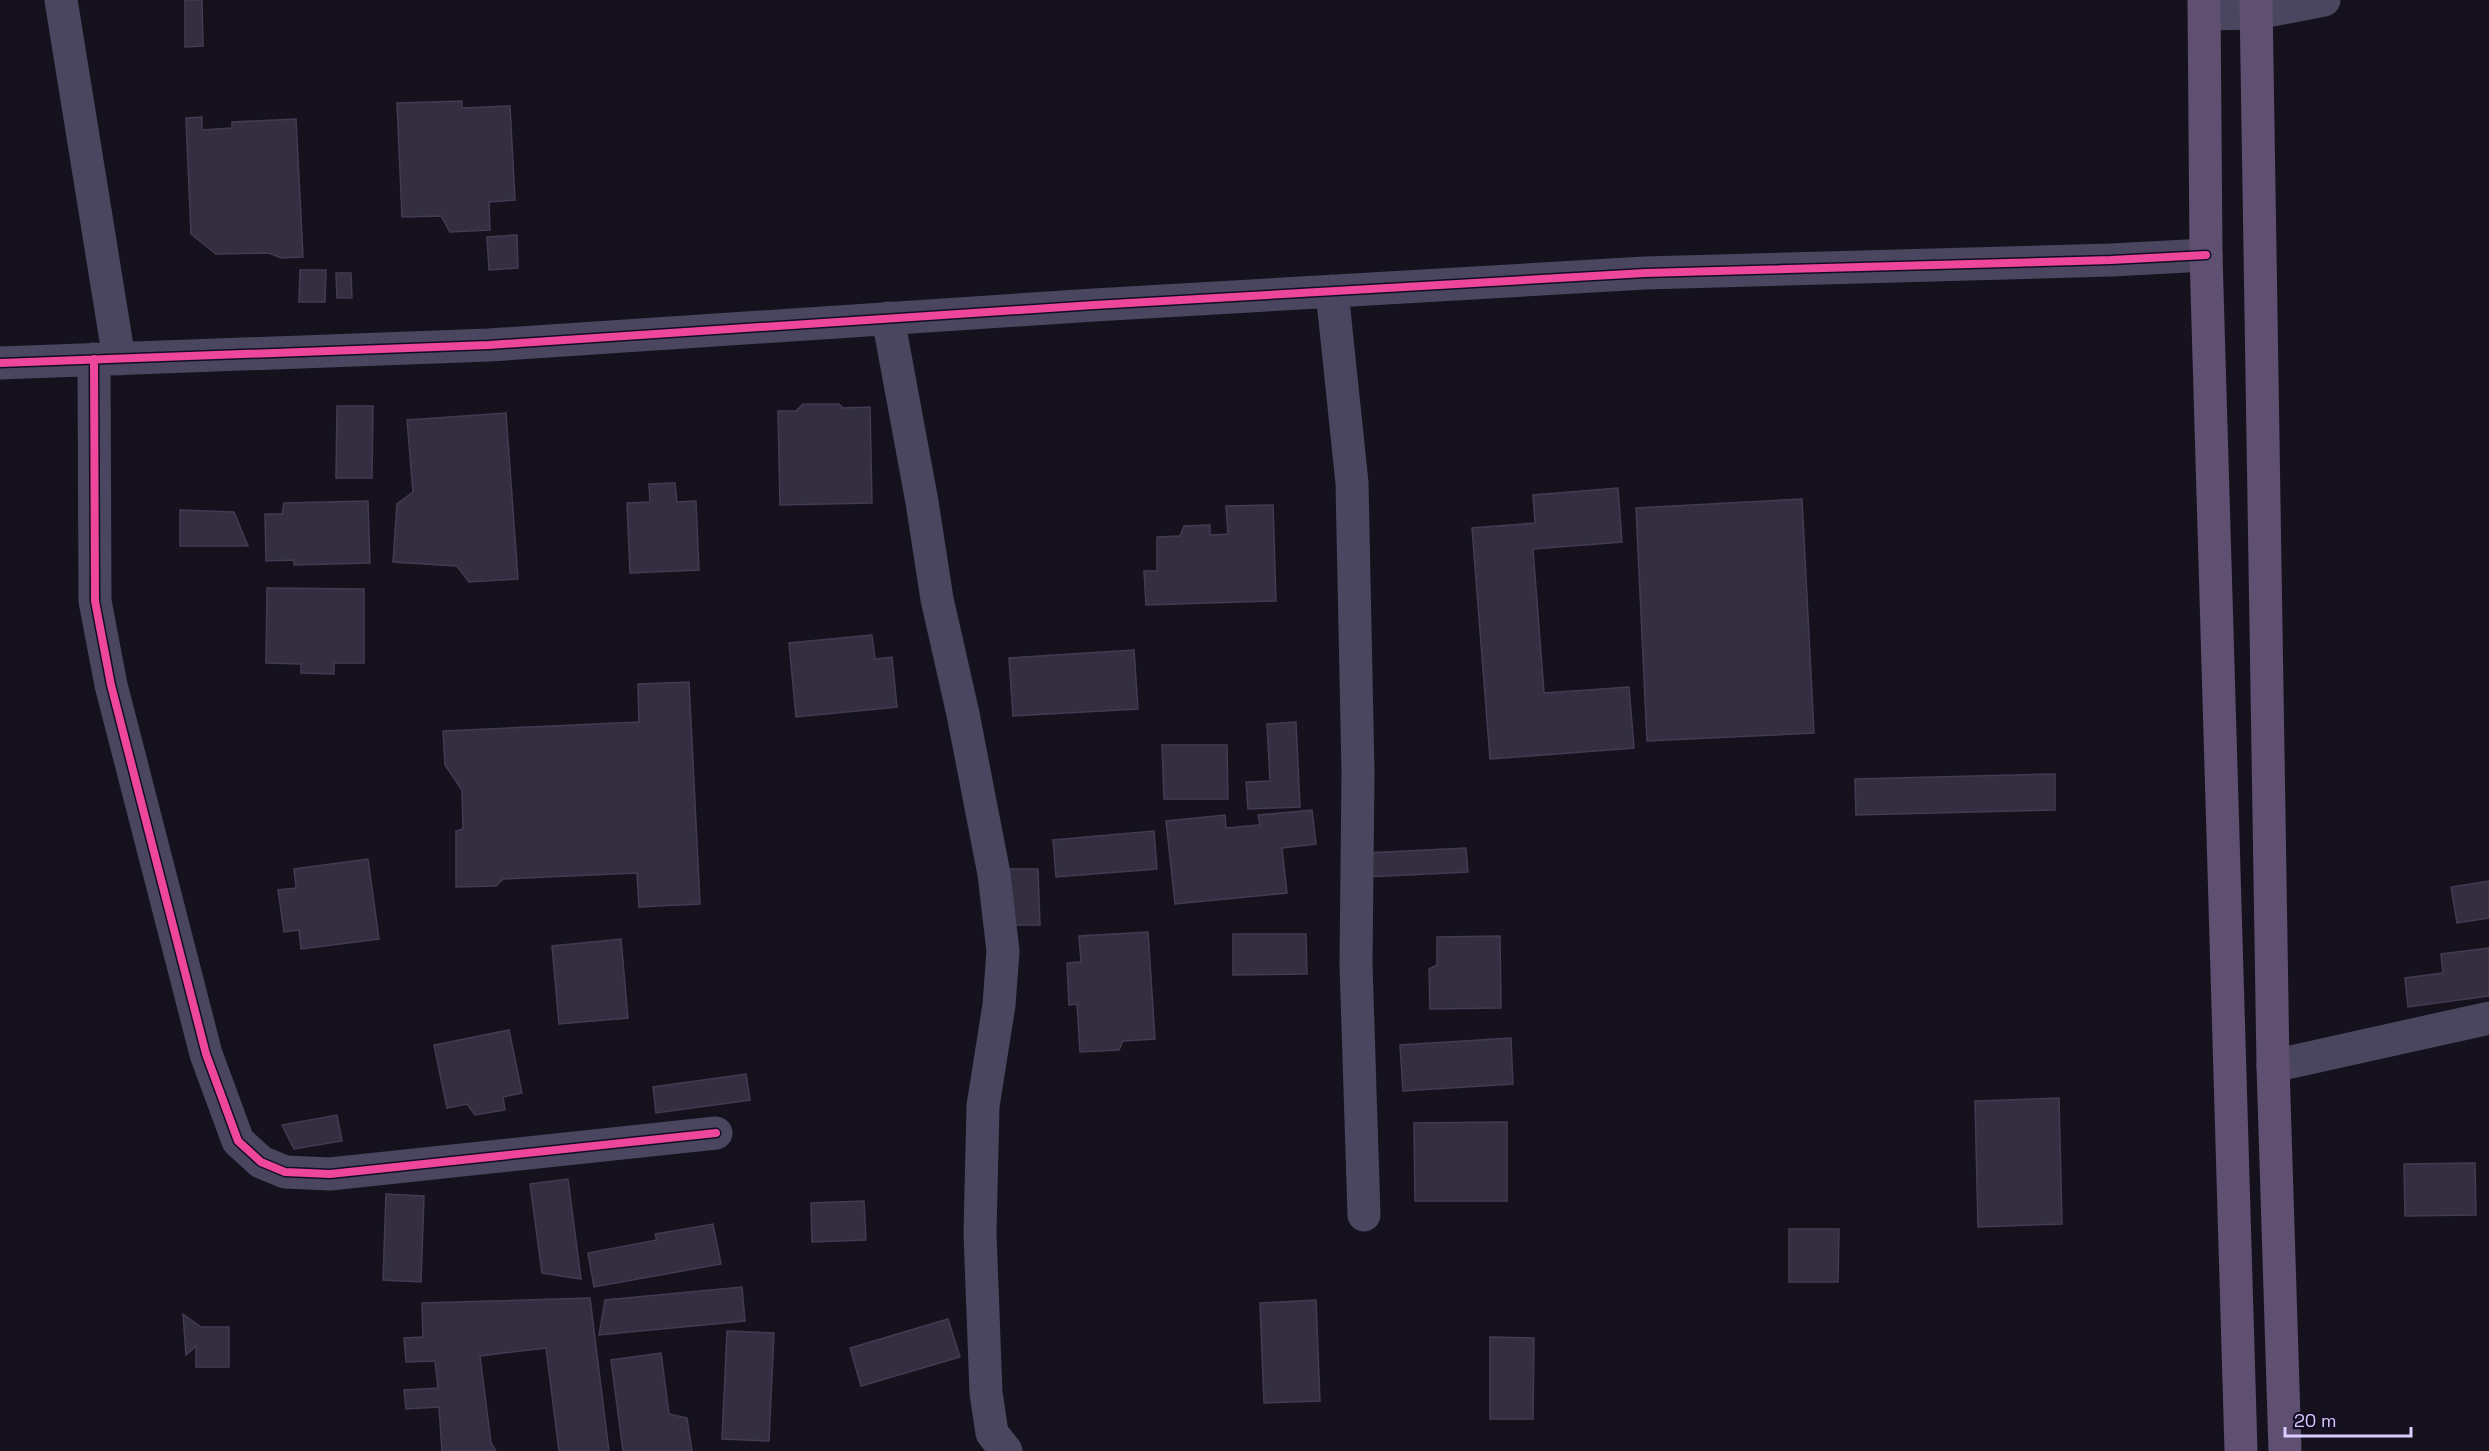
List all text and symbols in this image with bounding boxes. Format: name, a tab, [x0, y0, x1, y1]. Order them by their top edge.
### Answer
scale bar	[2285, 1400, 2411, 1438]
text: 20 m	[2294, 1409, 2337, 1432]

